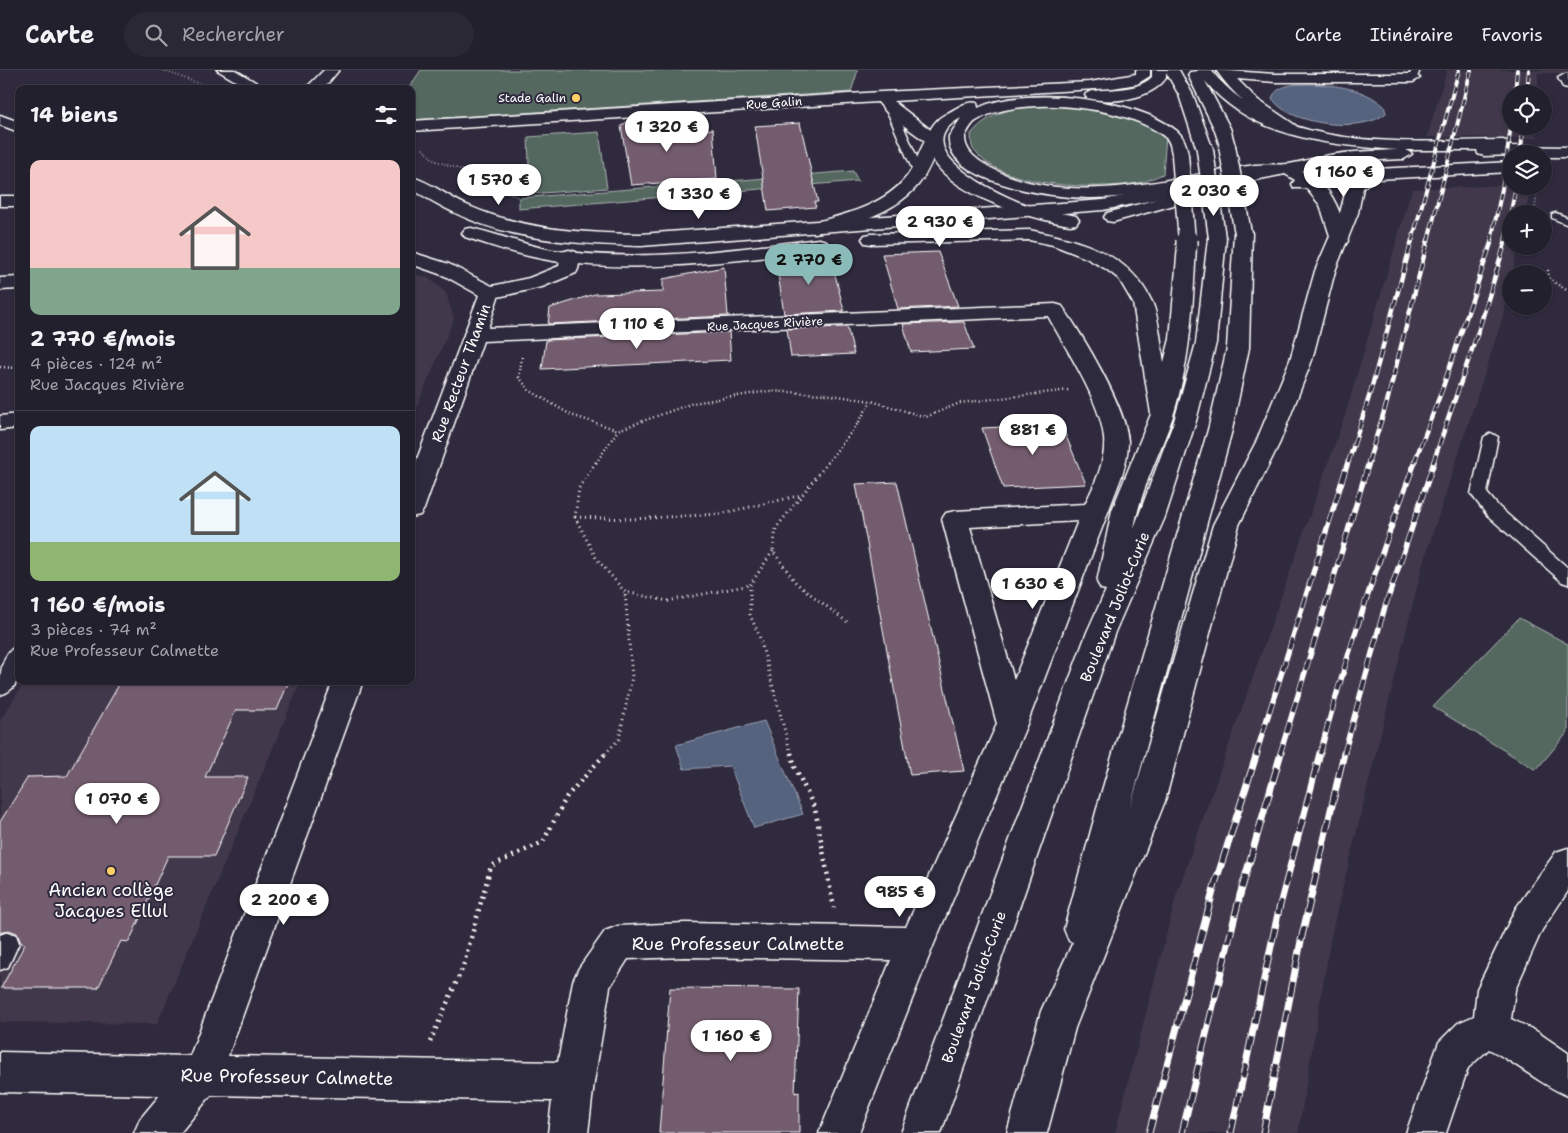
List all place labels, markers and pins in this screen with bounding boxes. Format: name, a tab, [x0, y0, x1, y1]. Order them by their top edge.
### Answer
place label: Stade Galin	[498, 90, 566, 106]
marker: Stade Galin	[570, 92, 582, 104]
pin: 1 320 €	[621, 111, 713, 153]
pin: 1 160 €	[1298, 156, 1390, 198]
pin: 1 570 €	[453, 164, 545, 206]
pin: 2 030 €	[1168, 174, 1260, 217]
pin: 1 330 €	[653, 178, 745, 220]
pin: 2 930 €	[894, 206, 986, 248]
pin: 2 770 €	[763, 244, 855, 286]
pin: 1 110 €	[591, 308, 683, 350]
pin: 881 €	[998, 414, 1068, 456]
pin: 1 630 €	[987, 568, 1079, 610]
pin: 1 070 €	[71, 782, 163, 825]
marker: Ancien collège Jacques Ellul	[105, 865, 117, 877]
pin: 985 €	[865, 876, 935, 918]
place label: Ancien collège Jacques Ellul	[48, 878, 174, 923]
pin: 2 200 €	[238, 884, 330, 926]
pin: 1 160 €	[685, 1020, 777, 1062]

